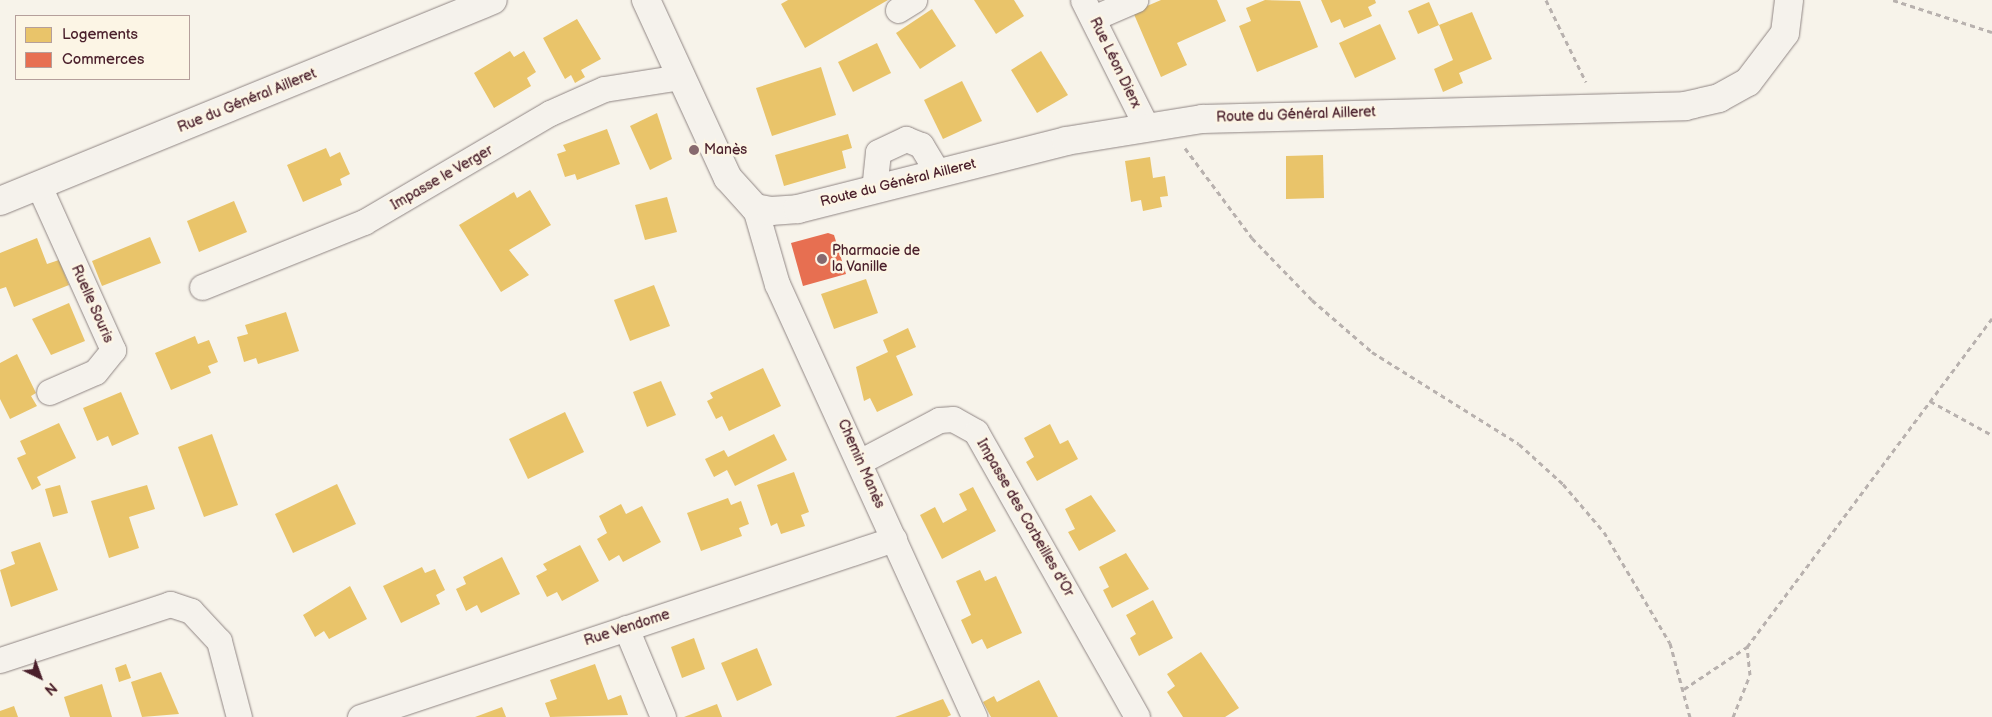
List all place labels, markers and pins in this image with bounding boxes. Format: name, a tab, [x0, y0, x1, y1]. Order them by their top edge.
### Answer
place label: Manès	[704, 142, 747, 158]
marker: Manès	[688, 144, 700, 156]
place label: Pharmacie de la Vanille	[832, 243, 920, 276]
marker: Pharmacie de la Vanille	[816, 253, 828, 265]

